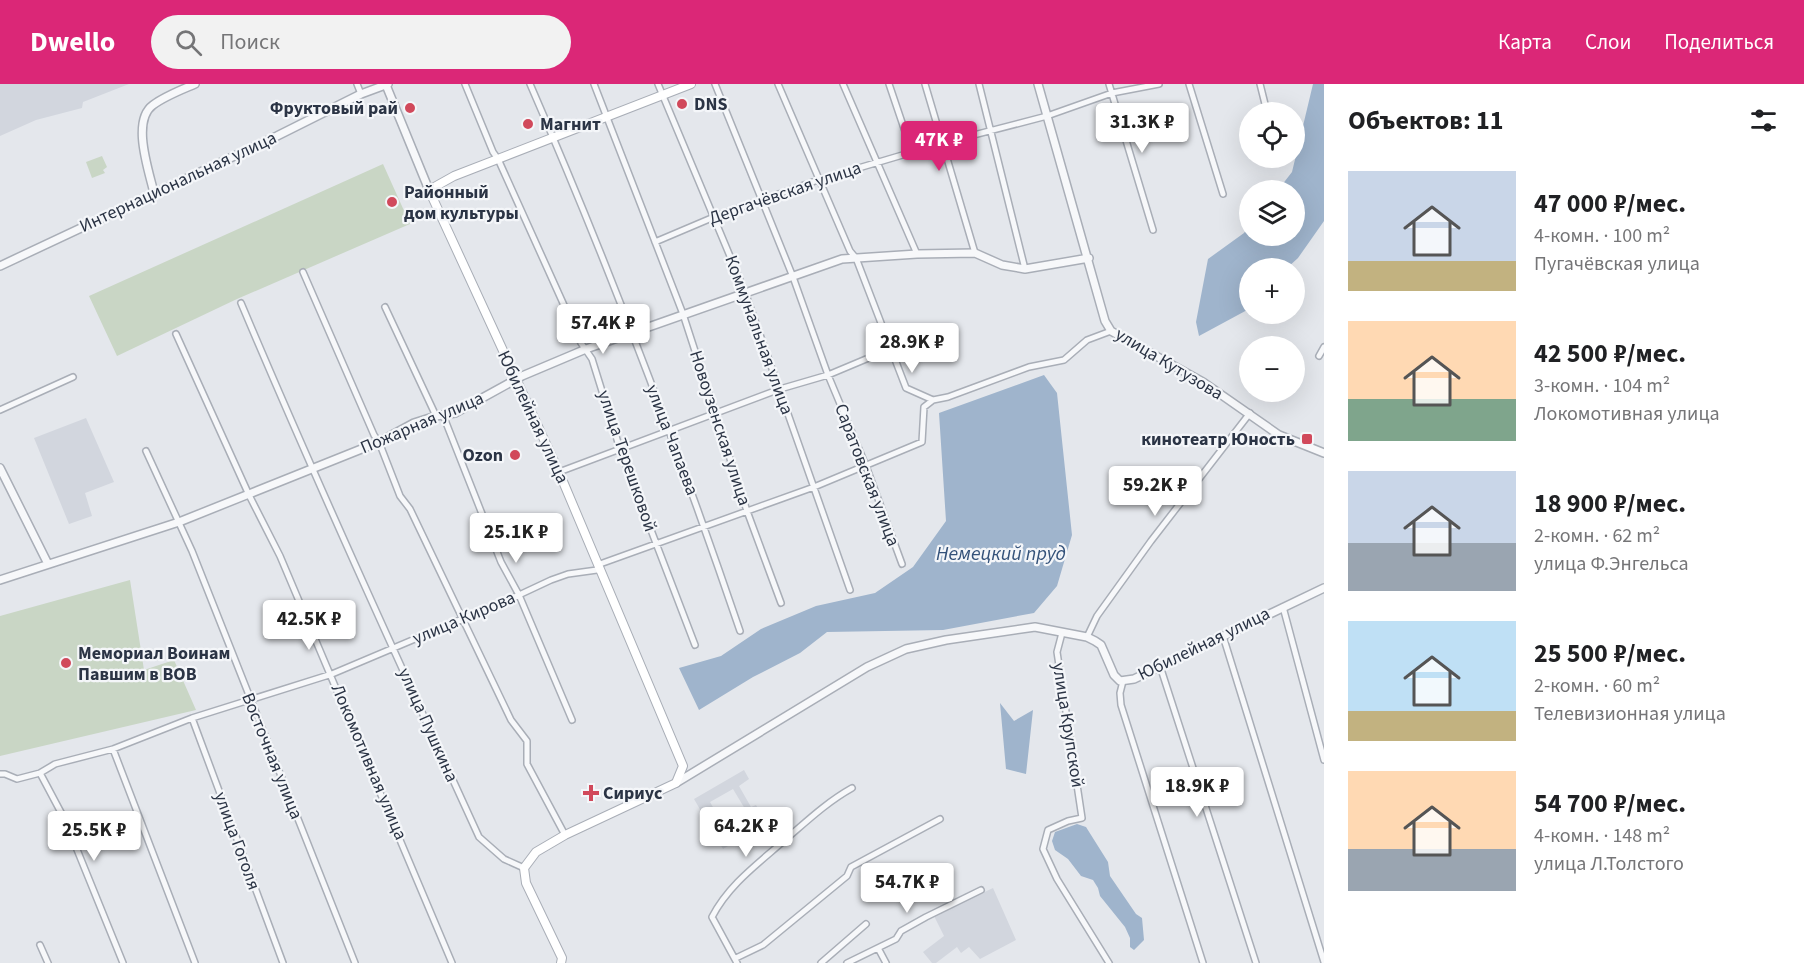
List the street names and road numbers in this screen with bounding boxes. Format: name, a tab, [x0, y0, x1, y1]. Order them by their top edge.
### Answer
street label: Интернациональная улица	[75, 125, 281, 239]
street label: Дергачёвская улица	[705, 155, 865, 231]
street label: Коммунальная улица	[719, 252, 799, 418]
street label: улица Кутузова	[1110, 322, 1228, 406]
street label: Юбилейная улица	[491, 346, 575, 488]
street label: Новоузенская улица	[683, 347, 757, 509]
street label: улица Чапаева	[639, 381, 705, 499]
street label: Пожарная улица	[356, 386, 488, 460]
street label: улица Терешковой	[591, 387, 663, 535]
street label: Саратовская улица	[828, 400, 906, 550]
street label: улица Кирова	[409, 585, 519, 651]
street label: Юбилейная улица	[1134, 601, 1274, 687]
street label: улица Крупской	[1046, 661, 1090, 789]
street label: улица Пушкина	[392, 664, 464, 786]
street label: Локомотивная улица	[325, 680, 413, 844]
street label: Восточная улица	[235, 689, 309, 823]
street label: улица Гоголя	[208, 788, 266, 894]

